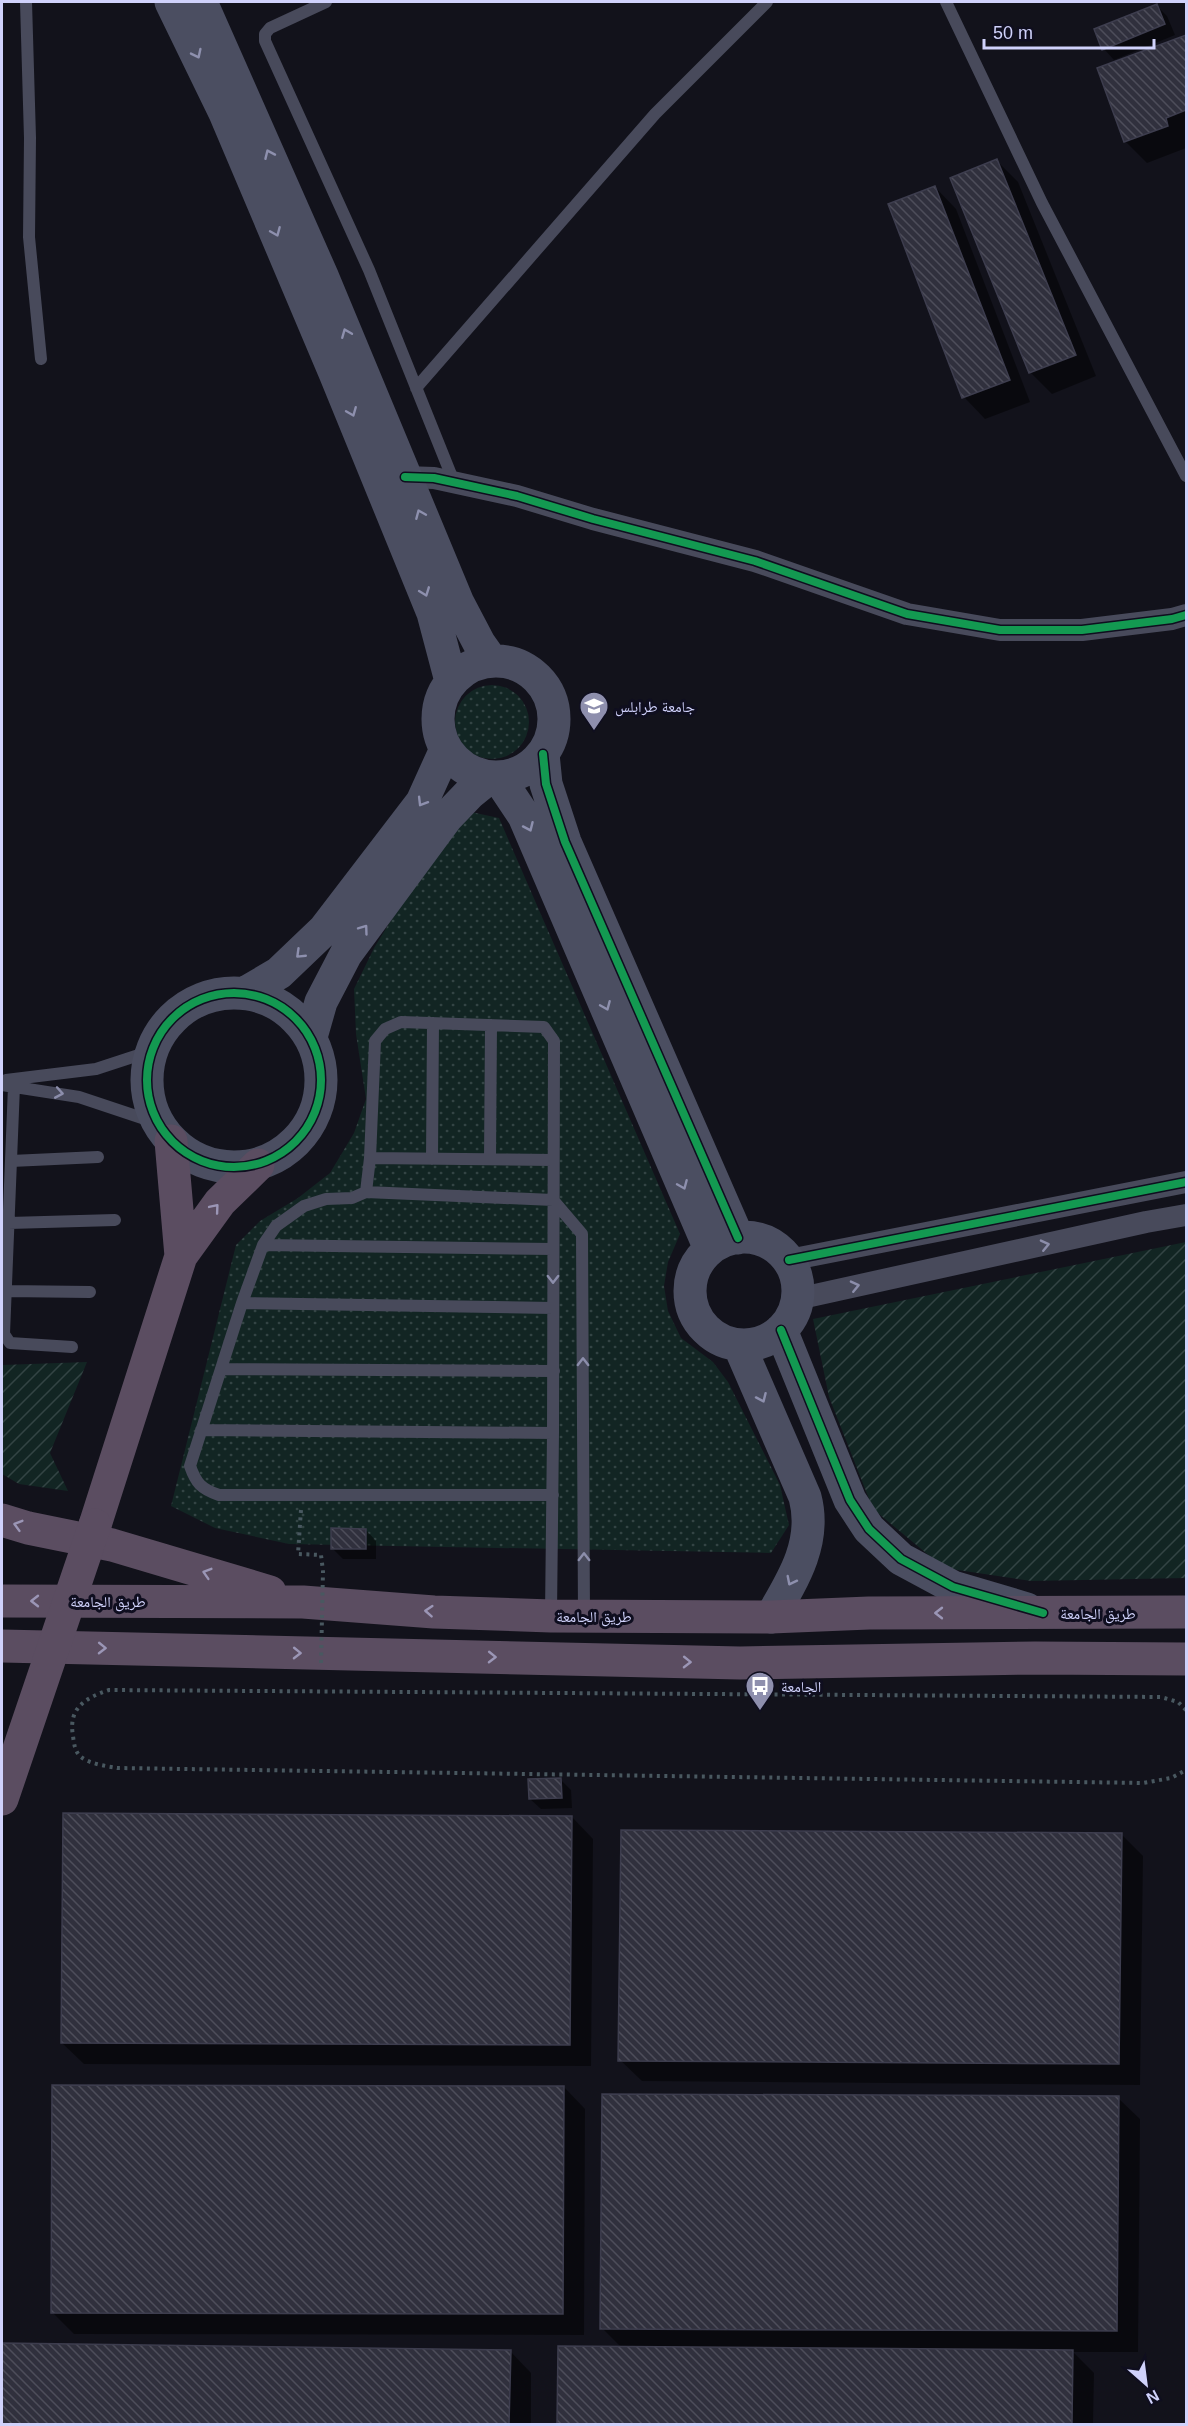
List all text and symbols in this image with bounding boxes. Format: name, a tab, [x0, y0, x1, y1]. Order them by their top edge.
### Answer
scale bar	[984, 12, 1154, 50]
text: 50 m	[993, 23, 1033, 43]
one-way arrow	[189, 48, 201, 59]
one-way arrow	[264, 149, 276, 160]
one-way arrow	[269, 226, 281, 237]
one-way arrow	[341, 329, 353, 340]
one-way arrow	[345, 406, 357, 417]
one-way arrow	[415, 509, 427, 520]
one-way arrow	[418, 587, 431, 597]
school or university icon: جامعة طرابلس	[578, 690, 610, 732]
place label: جامعة طرابلس	[615, 698, 695, 717]
one-way arrow	[417, 796, 429, 806]
one-way arrow	[521, 821, 533, 832]
one-way arrow	[357, 924, 368, 935]
one-way arrow	[296, 947, 307, 958]
one-way arrow	[599, 1000, 611, 1011]
one-way arrow	[54, 1086, 64, 1099]
one-way arrow	[676, 1179, 688, 1190]
one-way arrow	[207, 1204, 218, 1215]
one-way arrow	[1040, 1239, 1050, 1252]
one-way arrow	[547, 1275, 559, 1284]
one-way arrow	[849, 1280, 859, 1293]
one-way arrow	[576, 1357, 589, 1366]
one-way arrow	[755, 1392, 767, 1403]
one-way arrow	[14, 1520, 24, 1532]
one-way arrow	[578, 1552, 590, 1561]
one-way arrow	[202, 1568, 213, 1580]
one-way arrow	[787, 1575, 798, 1585]
street label: طريق الجامعة	[70, 1593, 146, 1612]
one-way arrow	[30, 1595, 39, 1607]
one-way arrow	[425, 1605, 434, 1618]
street label: طريق الجامعة	[1060, 1605, 1136, 1624]
one-way arrow	[935, 1607, 944, 1619]
street label: طريق الجامعة	[556, 1608, 632, 1627]
one-way arrow	[97, 1642, 106, 1654]
one-way arrow	[292, 1646, 301, 1659]
one-way arrow	[487, 1651, 496, 1663]
one-way arrow	[682, 1656, 691, 1668]
bus stop icon: الجامعة	[744, 1670, 776, 1712]
place label: الجامعة	[781, 1678, 821, 1695]
north arrow	[1116, 2354, 1176, 2414]
text: N	[1144, 2387, 1162, 2407]

